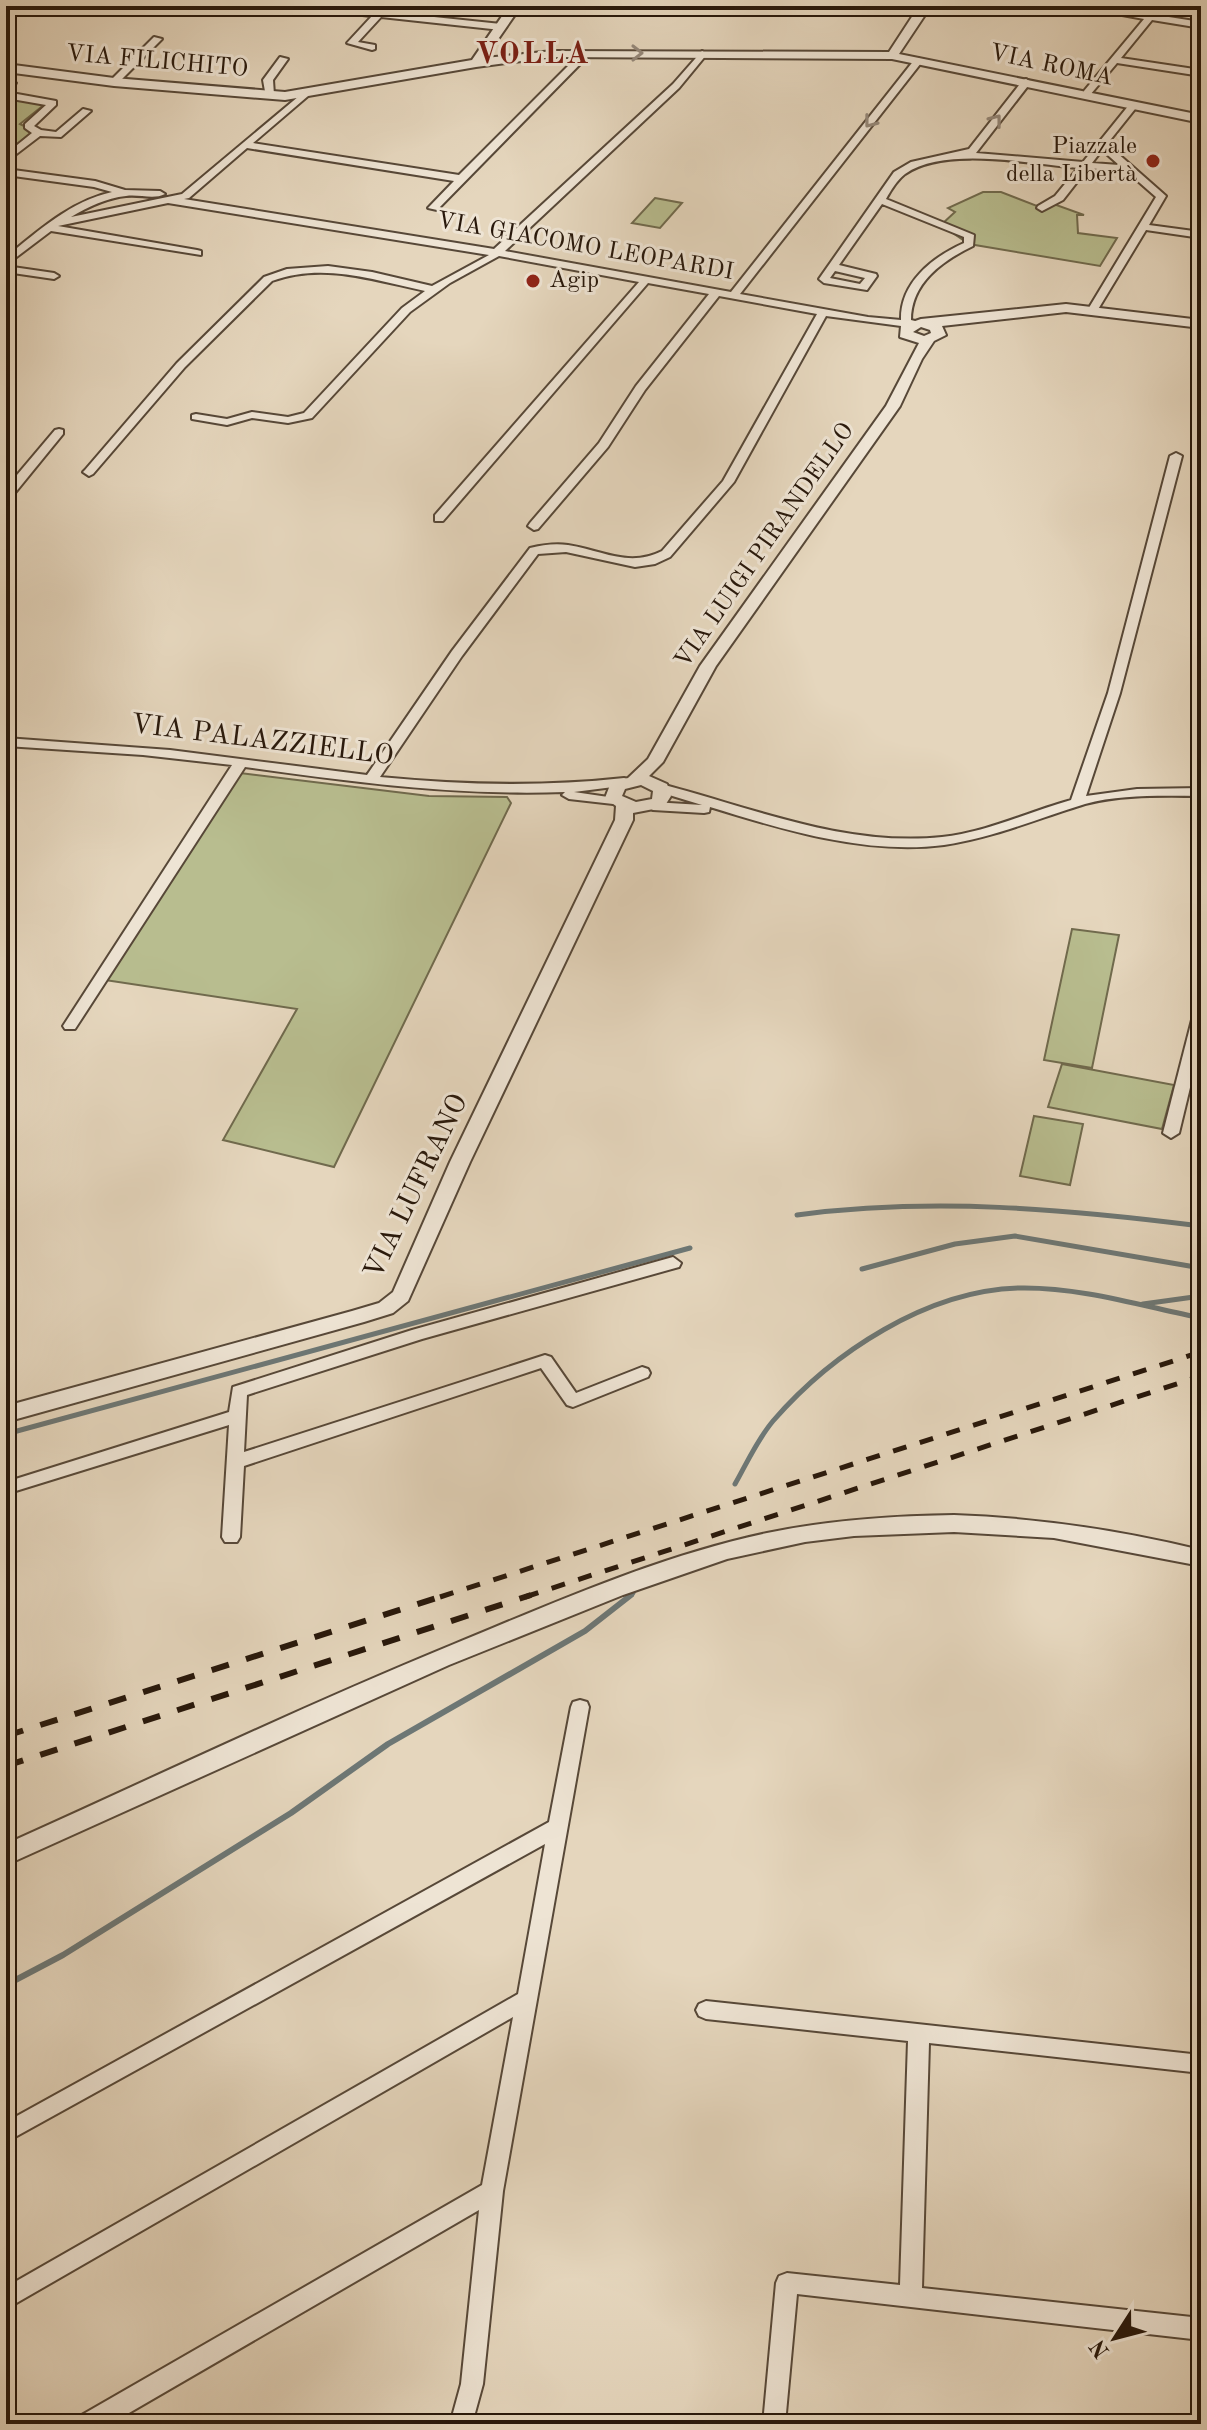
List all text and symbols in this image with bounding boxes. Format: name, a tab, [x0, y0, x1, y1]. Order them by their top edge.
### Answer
district label: VOLLA	[475, 40, 591, 70]
street label: VIA ROMA	[987, 41, 1115, 91]
street label: VIA FILICHITO	[65, 42, 249, 82]
one-way arrow	[631, 44, 644, 62]
one-way arrow	[865, 113, 880, 127]
one-way arrow	[986, 115, 1001, 129]
place label: Piazzale della Libertà	[1006, 135, 1137, 187]
marker: Piazzale della Libertà	[1144, 152, 1162, 170]
street label: VIA GIACOMO LEOPARDI	[435, 209, 735, 285]
place label: Agip	[549, 269, 599, 293]
marker: Agip	[524, 272, 542, 290]
street label: VIA LUIGI PIRANDELLO	[671, 419, 859, 673]
street label: VIA PALAZZIELLO	[129, 711, 395, 771]
street label: VIA LUFRANO	[360, 1090, 474, 1284]
north arrow	[1075, 2298, 1155, 2378]
text: N	[1086, 2335, 1114, 2362]

